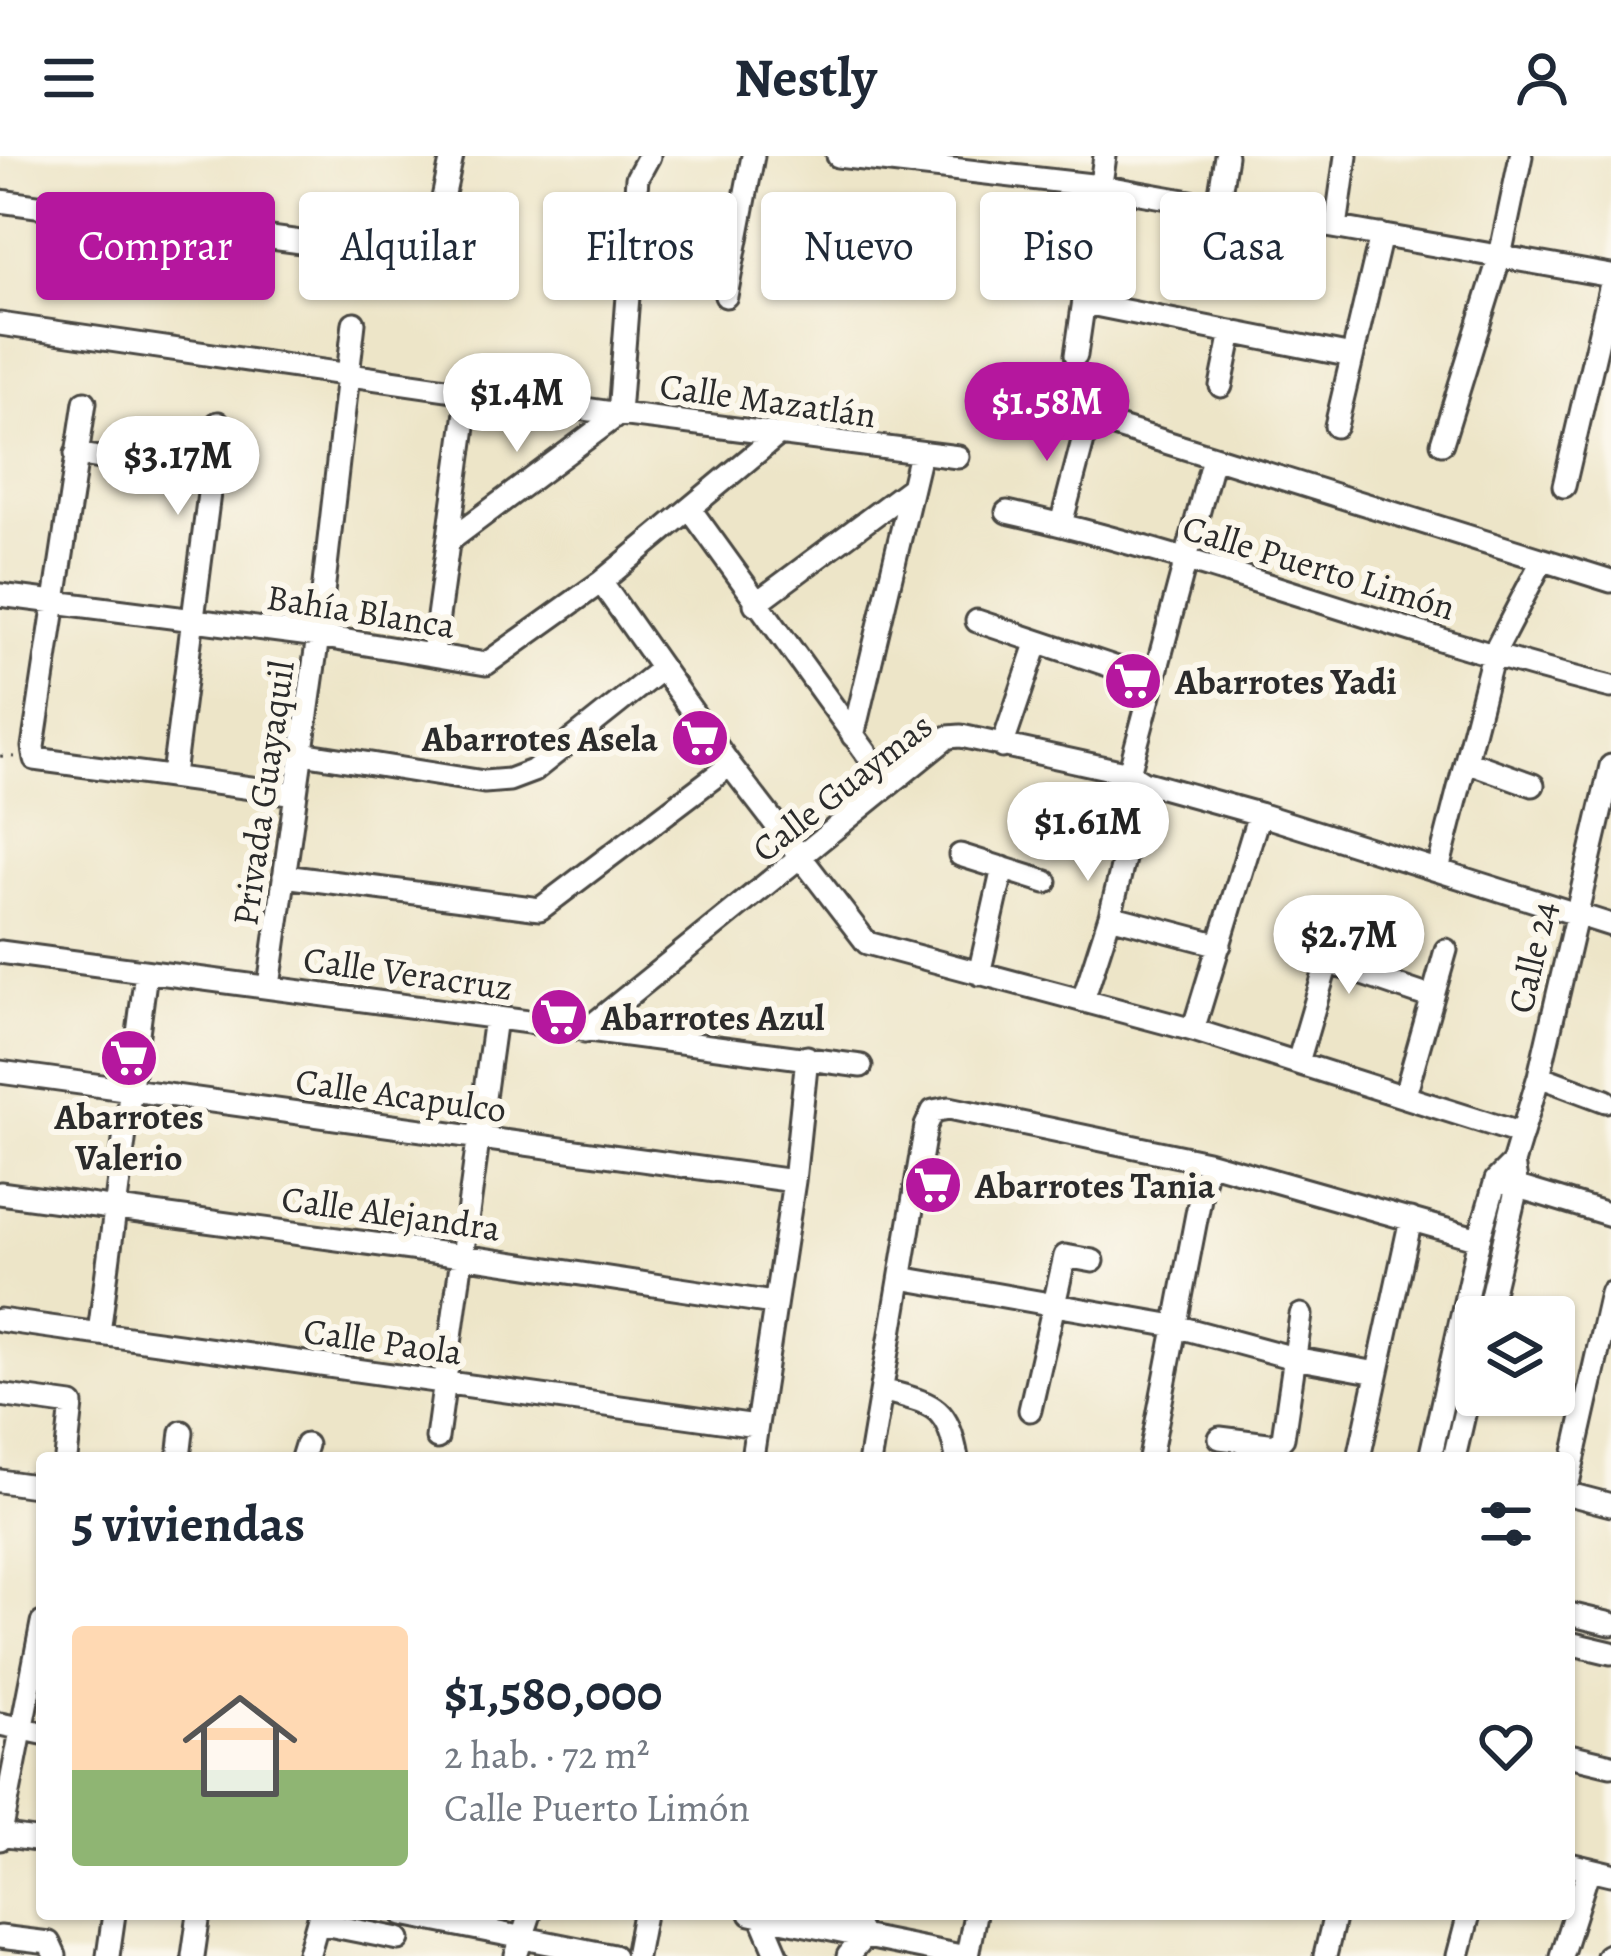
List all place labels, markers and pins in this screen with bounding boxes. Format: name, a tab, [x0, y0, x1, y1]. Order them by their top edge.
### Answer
pin: $1.4M	[433, 353, 601, 455]
pin: $1.58M	[949, 362, 1145, 464]
pin: $3.17M	[80, 416, 276, 518]
supermarket icon: Abarrotes Yadi	[1102, 650, 1164, 712]
place label: Abarrotes Yadi	[1174, 657, 1397, 706]
supermarket icon: Abarrotes Asela	[669, 707, 731, 769]
place label: Abarrotes Asela	[421, 714, 659, 763]
pin: $1.61M	[990, 782, 1186, 884]
pin: $2.7M	[1265, 895, 1433, 997]
supermarket icon: Abarrotes Azul	[528, 986, 590, 1048]
place label: Abarrotes Azul	[600, 993, 825, 1042]
supermarket icon: Abarrotes Valerio	[98, 1027, 160, 1089]
place label: Abarrotes Valerio	[53, 1092, 204, 1182]
supermarket icon: Abarrotes Tania	[902, 1154, 964, 1216]
place label: Abarrotes Tania	[974, 1161, 1216, 1210]

